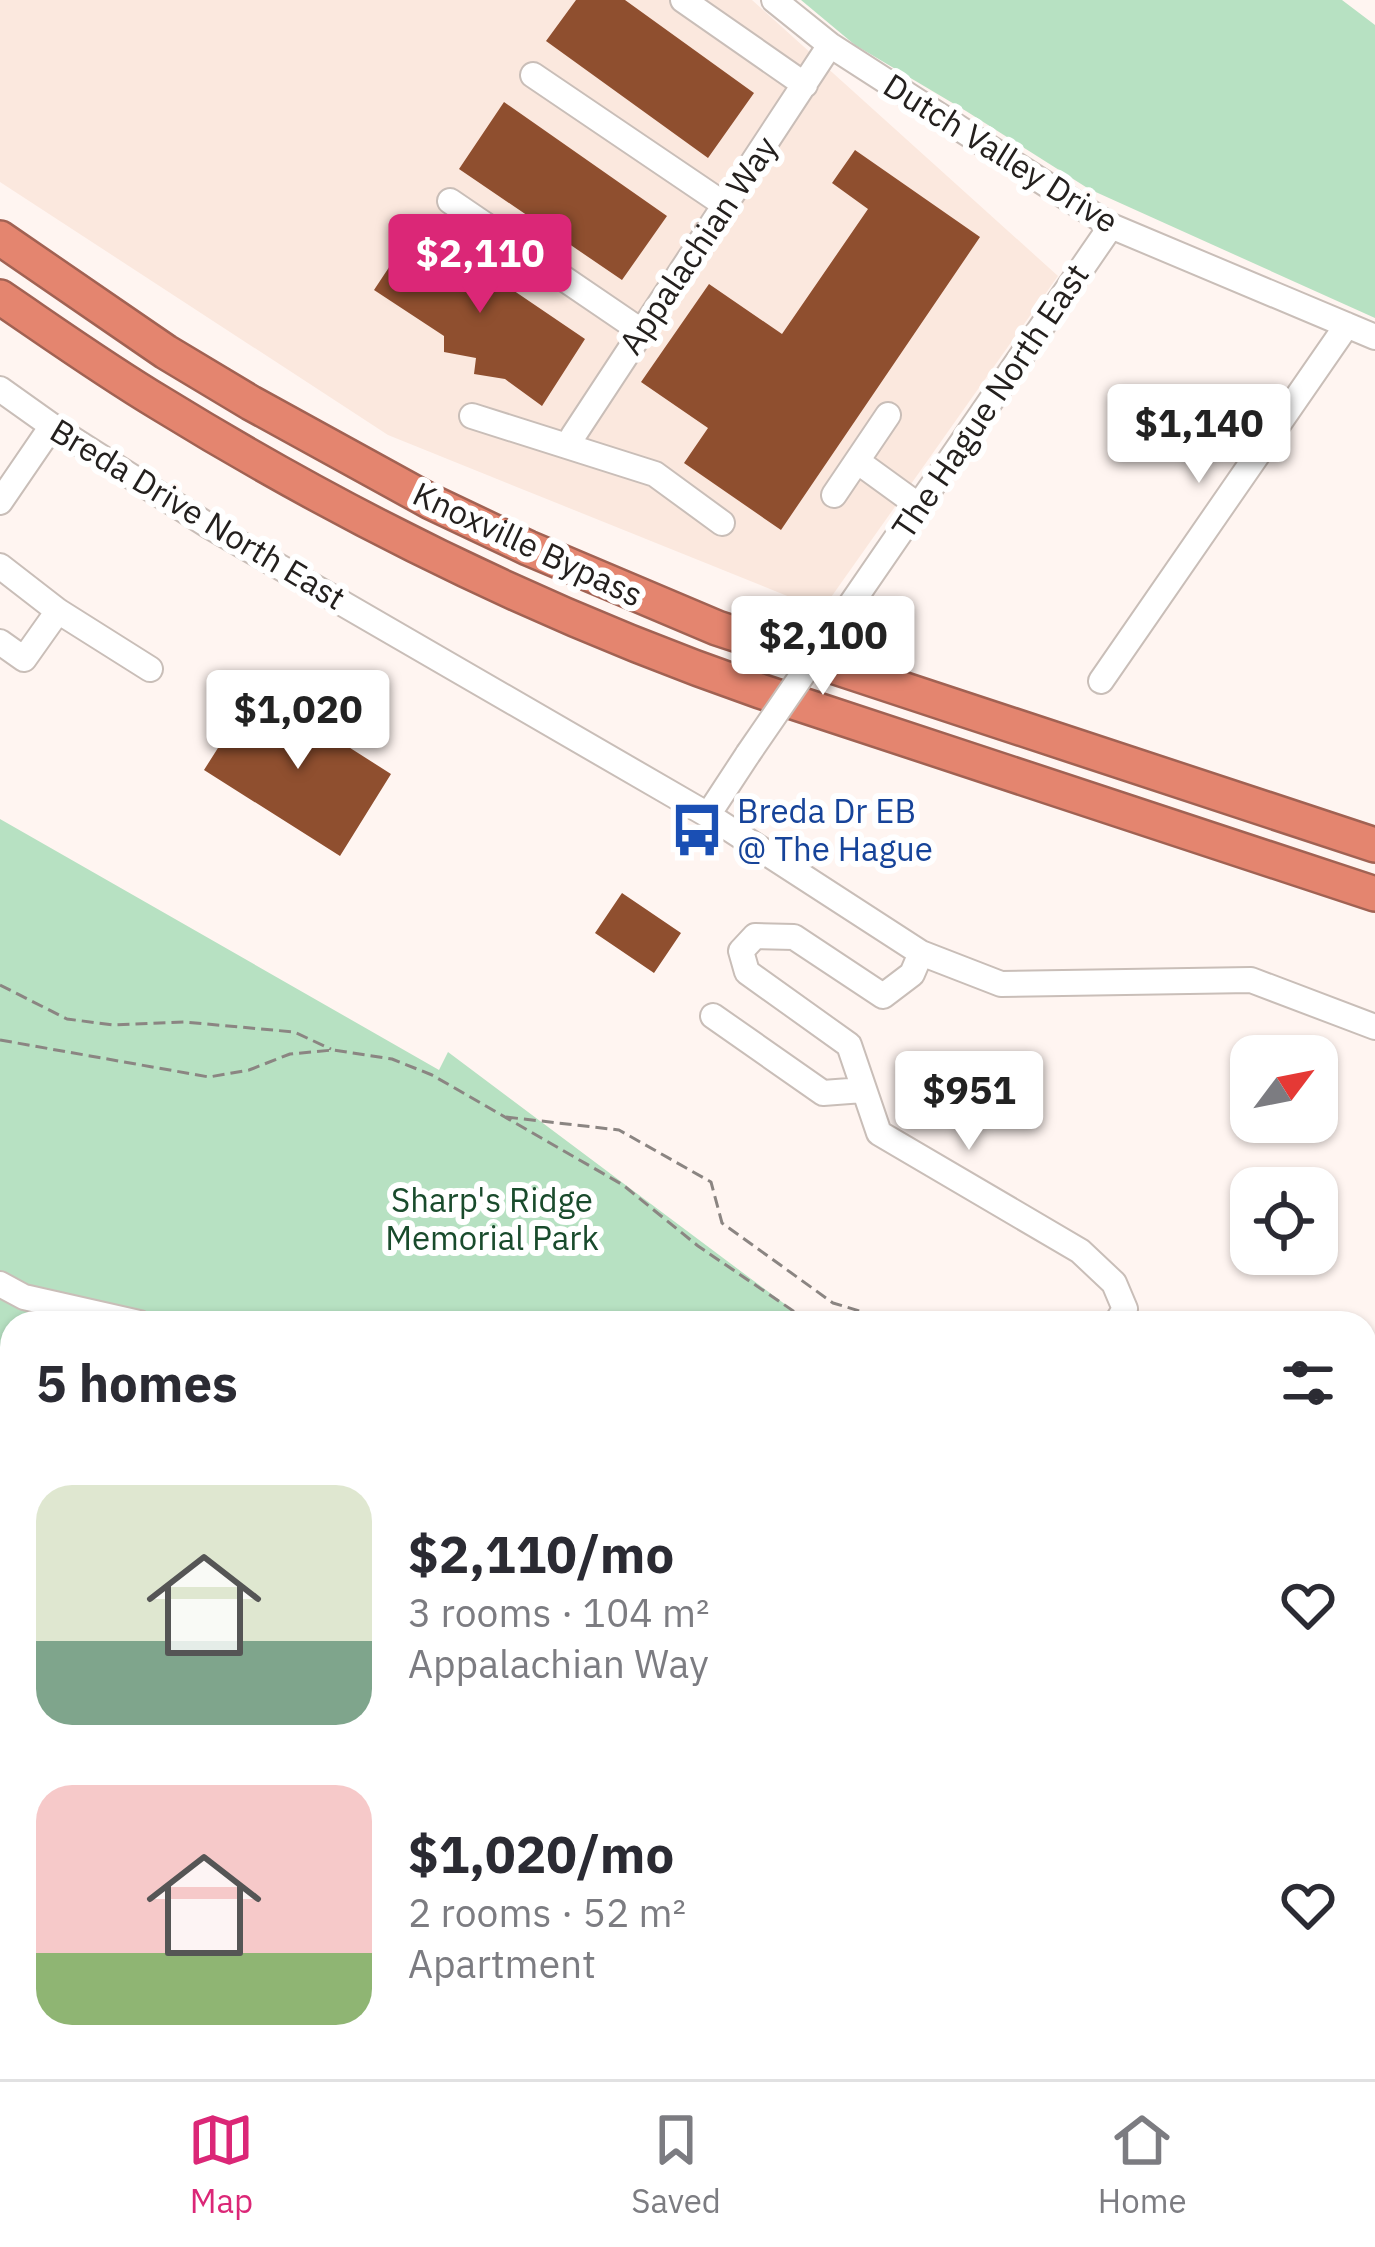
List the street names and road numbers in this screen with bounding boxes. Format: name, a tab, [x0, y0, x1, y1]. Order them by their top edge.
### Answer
street label: Dutch Valley Drive	[876, 63, 1127, 242]
street label: Appalachian Way	[609, 127, 787, 362]
street label: The Hague North East	[881, 255, 1098, 547]
street label: Breda Drive North East	[43, 408, 354, 619]
street label: Knoxville Bypass	[406, 472, 650, 616]

